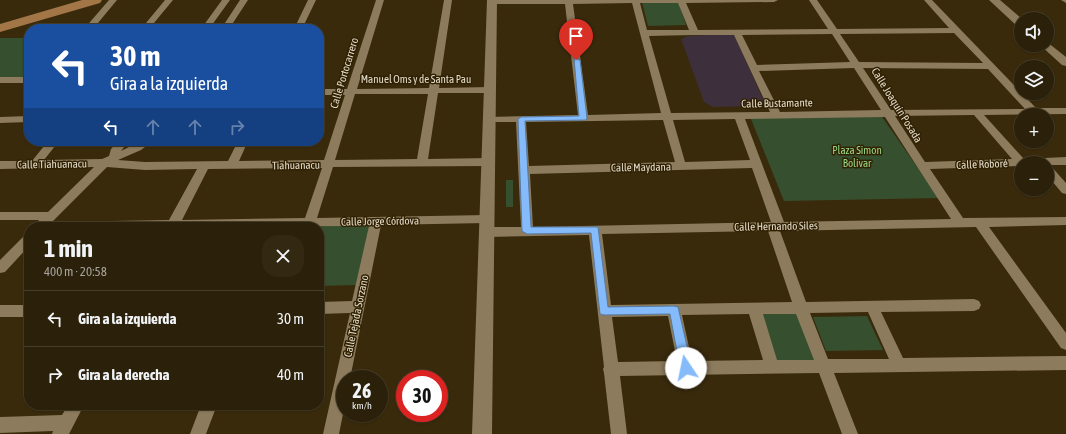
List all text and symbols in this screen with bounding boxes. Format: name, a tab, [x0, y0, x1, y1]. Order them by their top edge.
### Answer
map controls	[1014, 12, 1054, 196]
button: sound	[1014, 12, 1054, 52]
pin	[559, 19, 593, 60]
icon: arrive	[565, 25, 587, 47]
street label: Calle Portocarrero	[328, 36, 360, 110]
icon: left	[44, 40, 96, 92]
text: 30 m	[110, 40, 160, 72]
button: layers	[1014, 60, 1054, 100]
street label: Calle Joaquin Posada	[869, 65, 925, 145]
text: Gira a la izquierda	[110, 73, 228, 94]
street label: Manuel Oms y de Santa Pau	[361, 73, 471, 85]
street label: Calle Bustamante	[741, 96, 813, 110]
button: +	[1014, 108, 1054, 148]
icon: left	[100, 116, 122, 138]
icon: ahead	[142, 116, 164, 138]
icon: ahead	[184, 116, 206, 138]
icon: right	[226, 116, 248, 138]
park label: Plaza Simon Bolivar	[832, 144, 882, 169]
button: −	[1014, 156, 1054, 196]
street label: Calle Tiahuanacu	[17, 157, 87, 171]
street label: Calle Roboré	[956, 157, 1008, 171]
street label: Tiahuanacu	[272, 159, 320, 171]
street label: Calle Maydana	[611, 160, 671, 174]
street label: Calle Jorge Córdova	[341, 214, 419, 228]
street label: Calle Hernando Siles	[734, 219, 818, 233]
text: 1 min	[44, 235, 93, 262]
button: close	[262, 235, 304, 277]
text: 400 m · 20:58	[44, 264, 107, 279]
street label: Calle Tejada Sorzano	[341, 274, 371, 358]
icon: left	[44, 308, 66, 330]
text: Gira a la izquierda	[78, 310, 176, 327]
text: 30 m	[277, 310, 304, 327]
position arrow	[665, 347, 707, 389]
icon: right	[44, 364, 66, 386]
text: Gira a la derecha	[78, 366, 169, 383]
text: 40 m	[277, 366, 304, 383]
speed limit sign: 30	[396, 370, 448, 422]
text: 26	[353, 379, 371, 402]
text: km/h	[352, 400, 372, 411]

